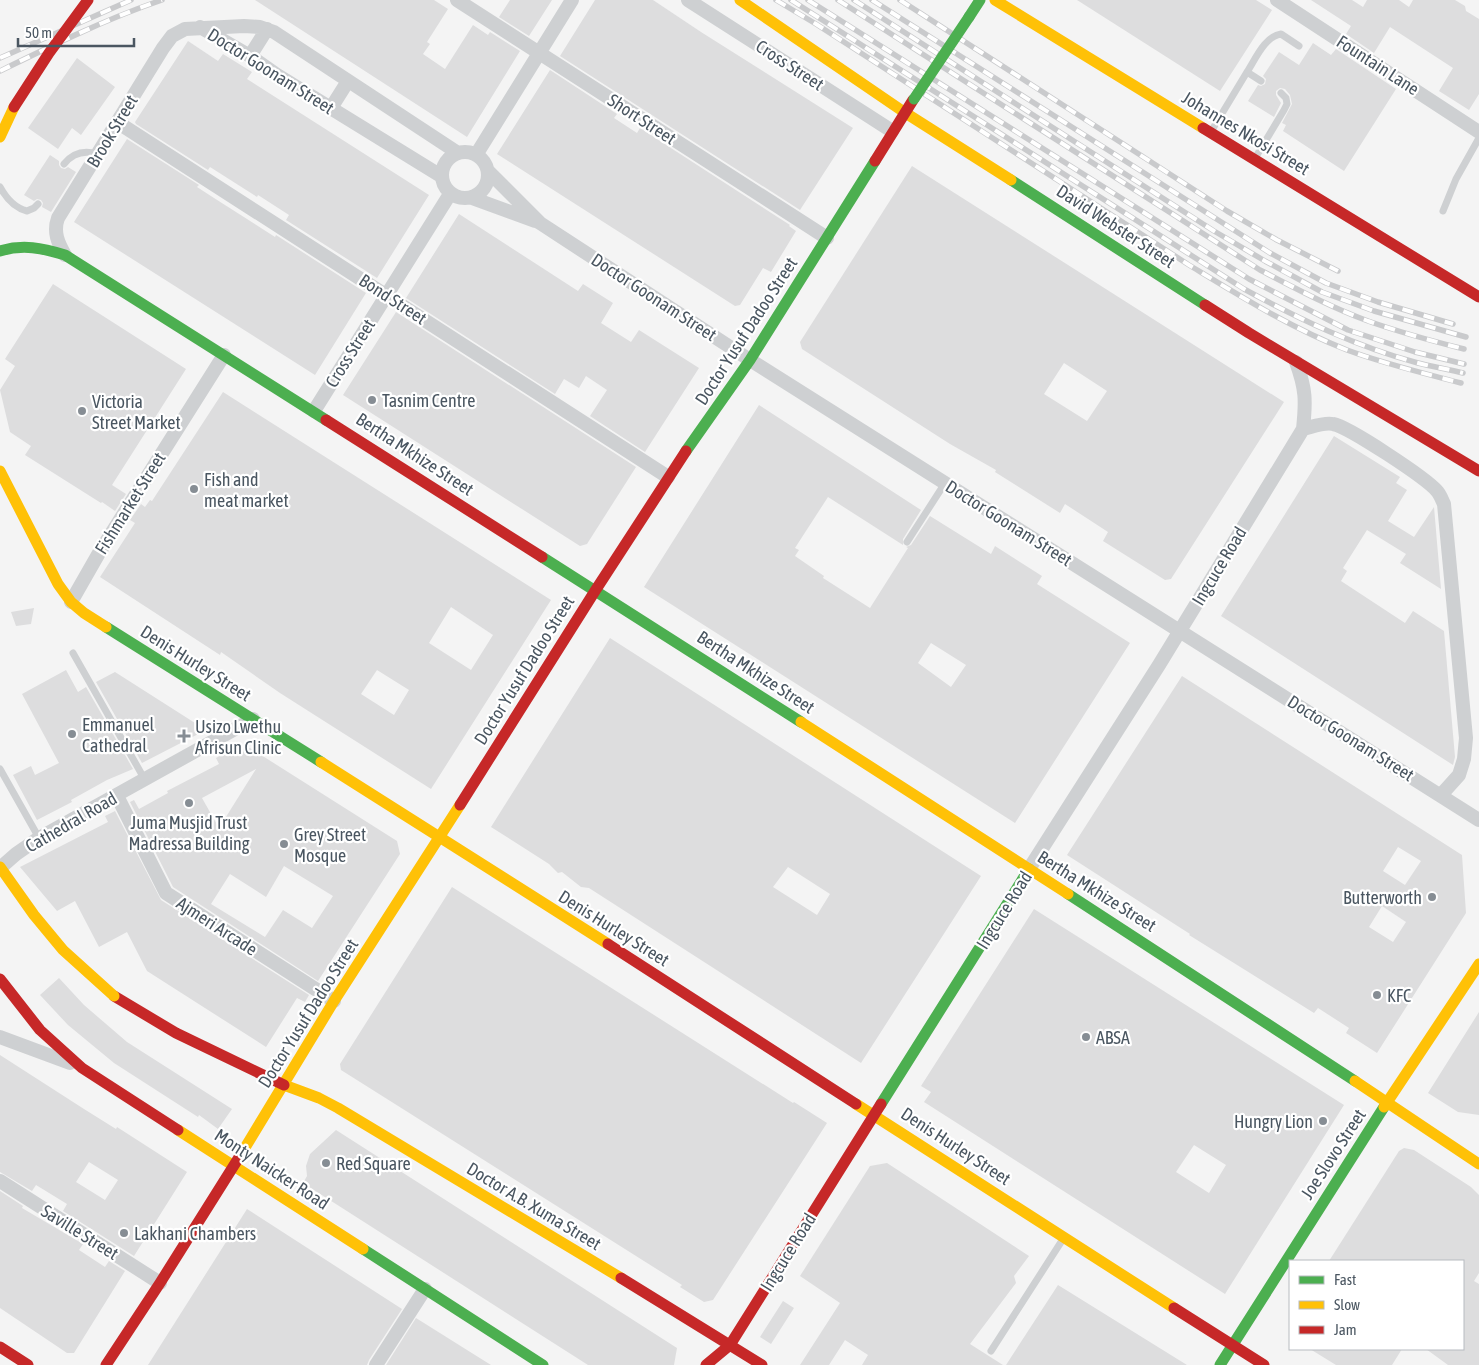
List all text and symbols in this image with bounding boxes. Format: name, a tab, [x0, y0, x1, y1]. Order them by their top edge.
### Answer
scale bar	[18, 15, 134, 47]
text: 50 m	[25, 24, 52, 41]
street label: Doctor Goonam Street	[204, 24, 338, 118]
street label: Fountain Lane	[1333, 31, 1423, 99]
street label: Cross Street	[752, 35, 828, 95]
street label: Johannes Nkosi Street	[1179, 87, 1313, 179]
street label: Short Street	[604, 89, 680, 149]
street label: Brook Street	[82, 91, 142, 171]
street label: David Webster Street	[1053, 180, 1179, 272]
street label: Doctor Goonam Street	[588, 249, 720, 345]
street label: Doctor Yusuf Dadoo Street	[690, 253, 802, 409]
street label: Bond Street	[355, 269, 431, 329]
street label: Cross Street	[321, 315, 379, 391]
place label: Tasnim Centre	[382, 390, 475, 411]
place label: Victoria Street Market	[92, 391, 181, 433]
marker: Tasnim Centre	[366, 394, 378, 406]
marker: Victoria Street Market	[76, 405, 88, 417]
street label: Bertha Mkhize Street	[352, 408, 478, 500]
street label: Fishmarket Street	[90, 448, 170, 558]
place label: Fish and meat market	[204, 469, 289, 511]
street label: Doctor Goonam Street	[942, 476, 1076, 570]
marker: Fish and meat market	[188, 483, 200, 495]
street label: Ingcuce Road	[1187, 523, 1251, 609]
street label: Doctor Yusuf Dadoo Street	[470, 592, 578, 748]
street label: Denis Hurley Street	[137, 621, 255, 705]
street label: Bertha Mkhize Street	[693, 626, 819, 718]
street label: Doctor Goonam Street	[1284, 691, 1418, 785]
place label: Emmanuel Cathedral	[82, 714, 155, 756]
place label: Usizo Lwethu Afrisun Clinic	[195, 716, 281, 758]
marker: Emmanuel Cathedral	[66, 728, 78, 740]
marker: Usizo Lwethu Afrisun Clinic	[177, 729, 191, 743]
street label: Cathedral Road	[22, 787, 120, 857]
marker: Juma Musjid Trust Madressa Building	[183, 797, 195, 809]
place label: Juma Musjid Trust Madressa Building	[128, 812, 250, 854]
place label: Grey Street Mosque	[294, 824, 366, 866]
marker: Grey Street Mosque	[278, 838, 290, 850]
street label: Bertha Mkhize Street	[1034, 846, 1160, 936]
street label: Ingcuce Road	[972, 867, 1036, 953]
street label: Denis Hurley Street	[555, 886, 673, 970]
place label: Butterworth	[1343, 887, 1422, 908]
marker: Butterworth	[1426, 891, 1438, 903]
street label: Ajmeri Arcade	[173, 892, 261, 960]
street label: Doctor Yusuf Dadoo Street	[254, 935, 362, 1091]
place label: KFC	[1387, 985, 1411, 1006]
marker: KFC	[1371, 989, 1383, 1001]
place label: ABSA	[1096, 1027, 1130, 1048]
marker: ABSA	[1080, 1031, 1092, 1043]
street label: Denis Hurley Street	[897, 1103, 1015, 1189]
street label: Joe Slovo Street	[1296, 1105, 1370, 1203]
place label: Hungry Lion	[1234, 1111, 1313, 1132]
marker: Hungry Lion	[1317, 1115, 1329, 1127]
street label: Monty Naicker Road	[211, 1124, 333, 1214]
place label: Red Square	[336, 1153, 411, 1174]
marker: Red Square	[320, 1157, 332, 1169]
street label: Doctor A.B. Xuma Street	[463, 1158, 605, 1254]
street label: Saville Street	[38, 1200, 122, 1264]
street label: Ingcuce Road	[756, 1209, 820, 1295]
place label: Lakhani Chambers	[134, 1223, 256, 1244]
marker: Lakhani Chambers	[118, 1227, 130, 1239]
legend	[1289, 1260, 1464, 1350]
text: Fast	[1334, 1271, 1356, 1288]
text: Slow	[1334, 1296, 1360, 1313]
text: Jam	[1334, 1321, 1357, 1338]

